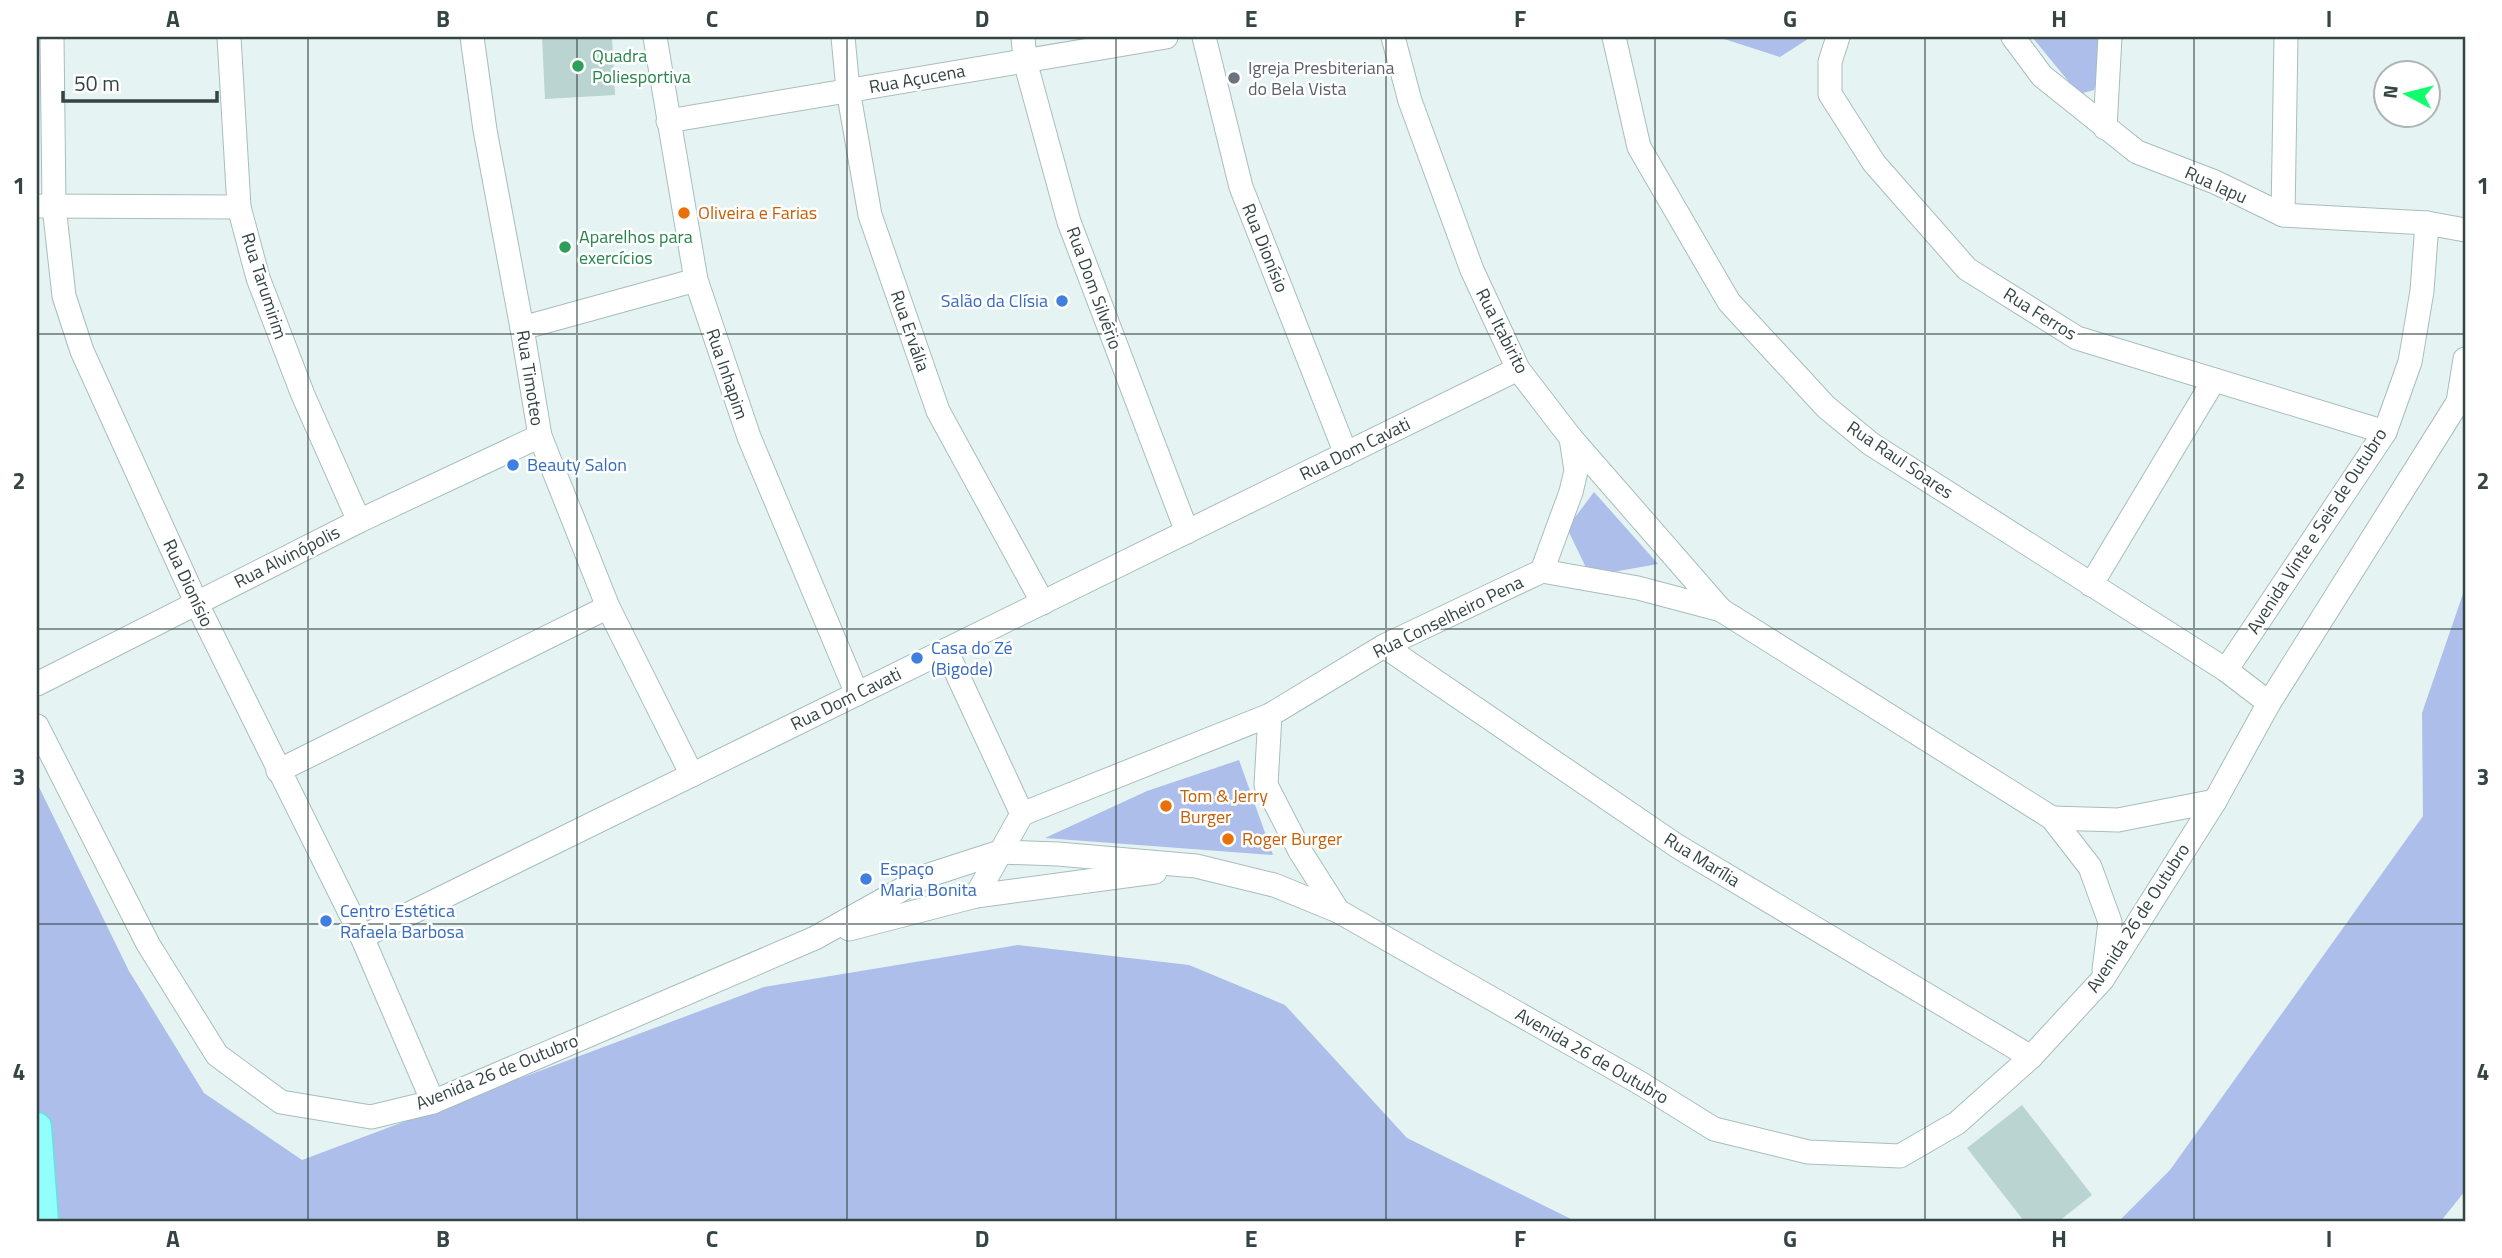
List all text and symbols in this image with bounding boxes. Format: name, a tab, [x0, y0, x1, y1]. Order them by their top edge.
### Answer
text: A	[166, 1, 180, 36]
text: B	[436, 1, 450, 36]
text: C	[706, 1, 718, 36]
text: D	[975, 1, 989, 36]
text: E	[1245, 1, 1257, 36]
text: F	[1514, 1, 1526, 36]
text: G	[1783, 1, 1797, 36]
text: H	[2051, 1, 2067, 36]
text: I	[2326, 1, 2332, 36]
place label: Quadra Poliesportiva	[592, 42, 691, 90]
place label: Igreja Presbiteriana do Bela Vista	[1248, 54, 1394, 102]
street label: Rua Açucena	[867, 57, 967, 100]
marker: Quadra Poliesportiva	[570, 58, 586, 74]
scale bar	[63, 60, 217, 104]
north arrow	[2372, 60, 2442, 130]
text: 50 m	[74, 67, 120, 99]
marker: Igreja Presbiteriana do Bela Vista	[1226, 70, 1242, 86]
text: N	[2374, 84, 2405, 100]
street label: Rua Iapu	[2181, 159, 2252, 210]
text: 1	[13, 168, 25, 203]
text: 1	[2477, 168, 2489, 203]
place label: Oliveira e Farias	[698, 199, 817, 226]
street label: Rua Dionísio	[1235, 199, 1296, 296]
marker: Oliveira e Farias	[676, 205, 692, 221]
place label: Aparelhos para exercícios	[579, 223, 693, 271]
street label: Rua Dom Silvério	[1060, 223, 1129, 353]
street label: Rua Tarumirim	[235, 229, 294, 343]
marker: Aparelhos para exercícios	[557, 239, 573, 255]
street label: Rua Ferros	[1998, 280, 2082, 347]
street label: Rua Itabirito	[1469, 283, 1536, 378]
street label: Rua Ervália	[884, 287, 937, 375]
place label: Salão da Clísia	[941, 287, 1048, 314]
marker: Salão da Clísia	[1054, 293, 1070, 309]
street label: Rua Inhapim	[699, 325, 756, 423]
street label: Rua Timoteo	[510, 328, 551, 428]
street label: Rua Dom Cavati	[1295, 410, 1415, 487]
street label: Rua Raul Soares	[1842, 414, 1959, 505]
street label: Avenida Vinte e Seis de Outubro	[2240, 422, 2393, 639]
place label: Beauty Salon	[527, 451, 627, 478]
marker: Beauty Salon	[505, 457, 521, 473]
text: 2	[13, 463, 25, 498]
text: 2	[2477, 463, 2489, 498]
street label: Rua Alvinópolis	[229, 518, 344, 595]
street label: Rua Dionísio	[156, 534, 221, 631]
street label: Rua Conselheiro Pena	[1368, 568, 1528, 665]
place label: Casa do Zé (Bigode)	[931, 634, 1013, 682]
marker: Casa do Zé (Bigode)	[909, 650, 925, 666]
street label: Rua Dom Cavati	[786, 660, 906, 737]
text: 3	[13, 759, 25, 794]
text: 3	[2477, 759, 2489, 794]
place label: Tom & Jerry Burger	[1180, 782, 1268, 830]
marker: Tom & Jerry Burger	[1158, 798, 1174, 814]
place label: Roger Burger	[1242, 825, 1342, 852]
street label: Rua Marília	[1659, 826, 1746, 894]
marker: Roger Burger	[1220, 831, 1236, 847]
street label: Avenida 26 de Outubro	[2079, 838, 2196, 998]
place label: Espaço Maria Bonita	[880, 855, 977, 903]
marker: Espaço Maria Bonita	[858, 871, 874, 887]
place label: Centro Estética Rafaela Barbosa	[340, 897, 464, 945]
marker: Centro Estética Rafaela Barbosa	[318, 913, 334, 929]
street label: Avenida 26 de Outubro	[1511, 1001, 1674, 1111]
street label: Avenida 26 de Outubro	[411, 1027, 582, 1116]
text: 4	[13, 1054, 25, 1089]
text: 4	[2477, 1054, 2489, 1089]
text: A	[166, 1221, 180, 1256]
text: B	[436, 1221, 450, 1256]
text: C	[706, 1221, 718, 1256]
text: D	[975, 1221, 989, 1256]
text: E	[1245, 1221, 1257, 1256]
text: F	[1514, 1221, 1526, 1256]
text: G	[1783, 1221, 1797, 1256]
text: H	[2051, 1221, 2067, 1256]
text: I	[2326, 1221, 2332, 1256]

